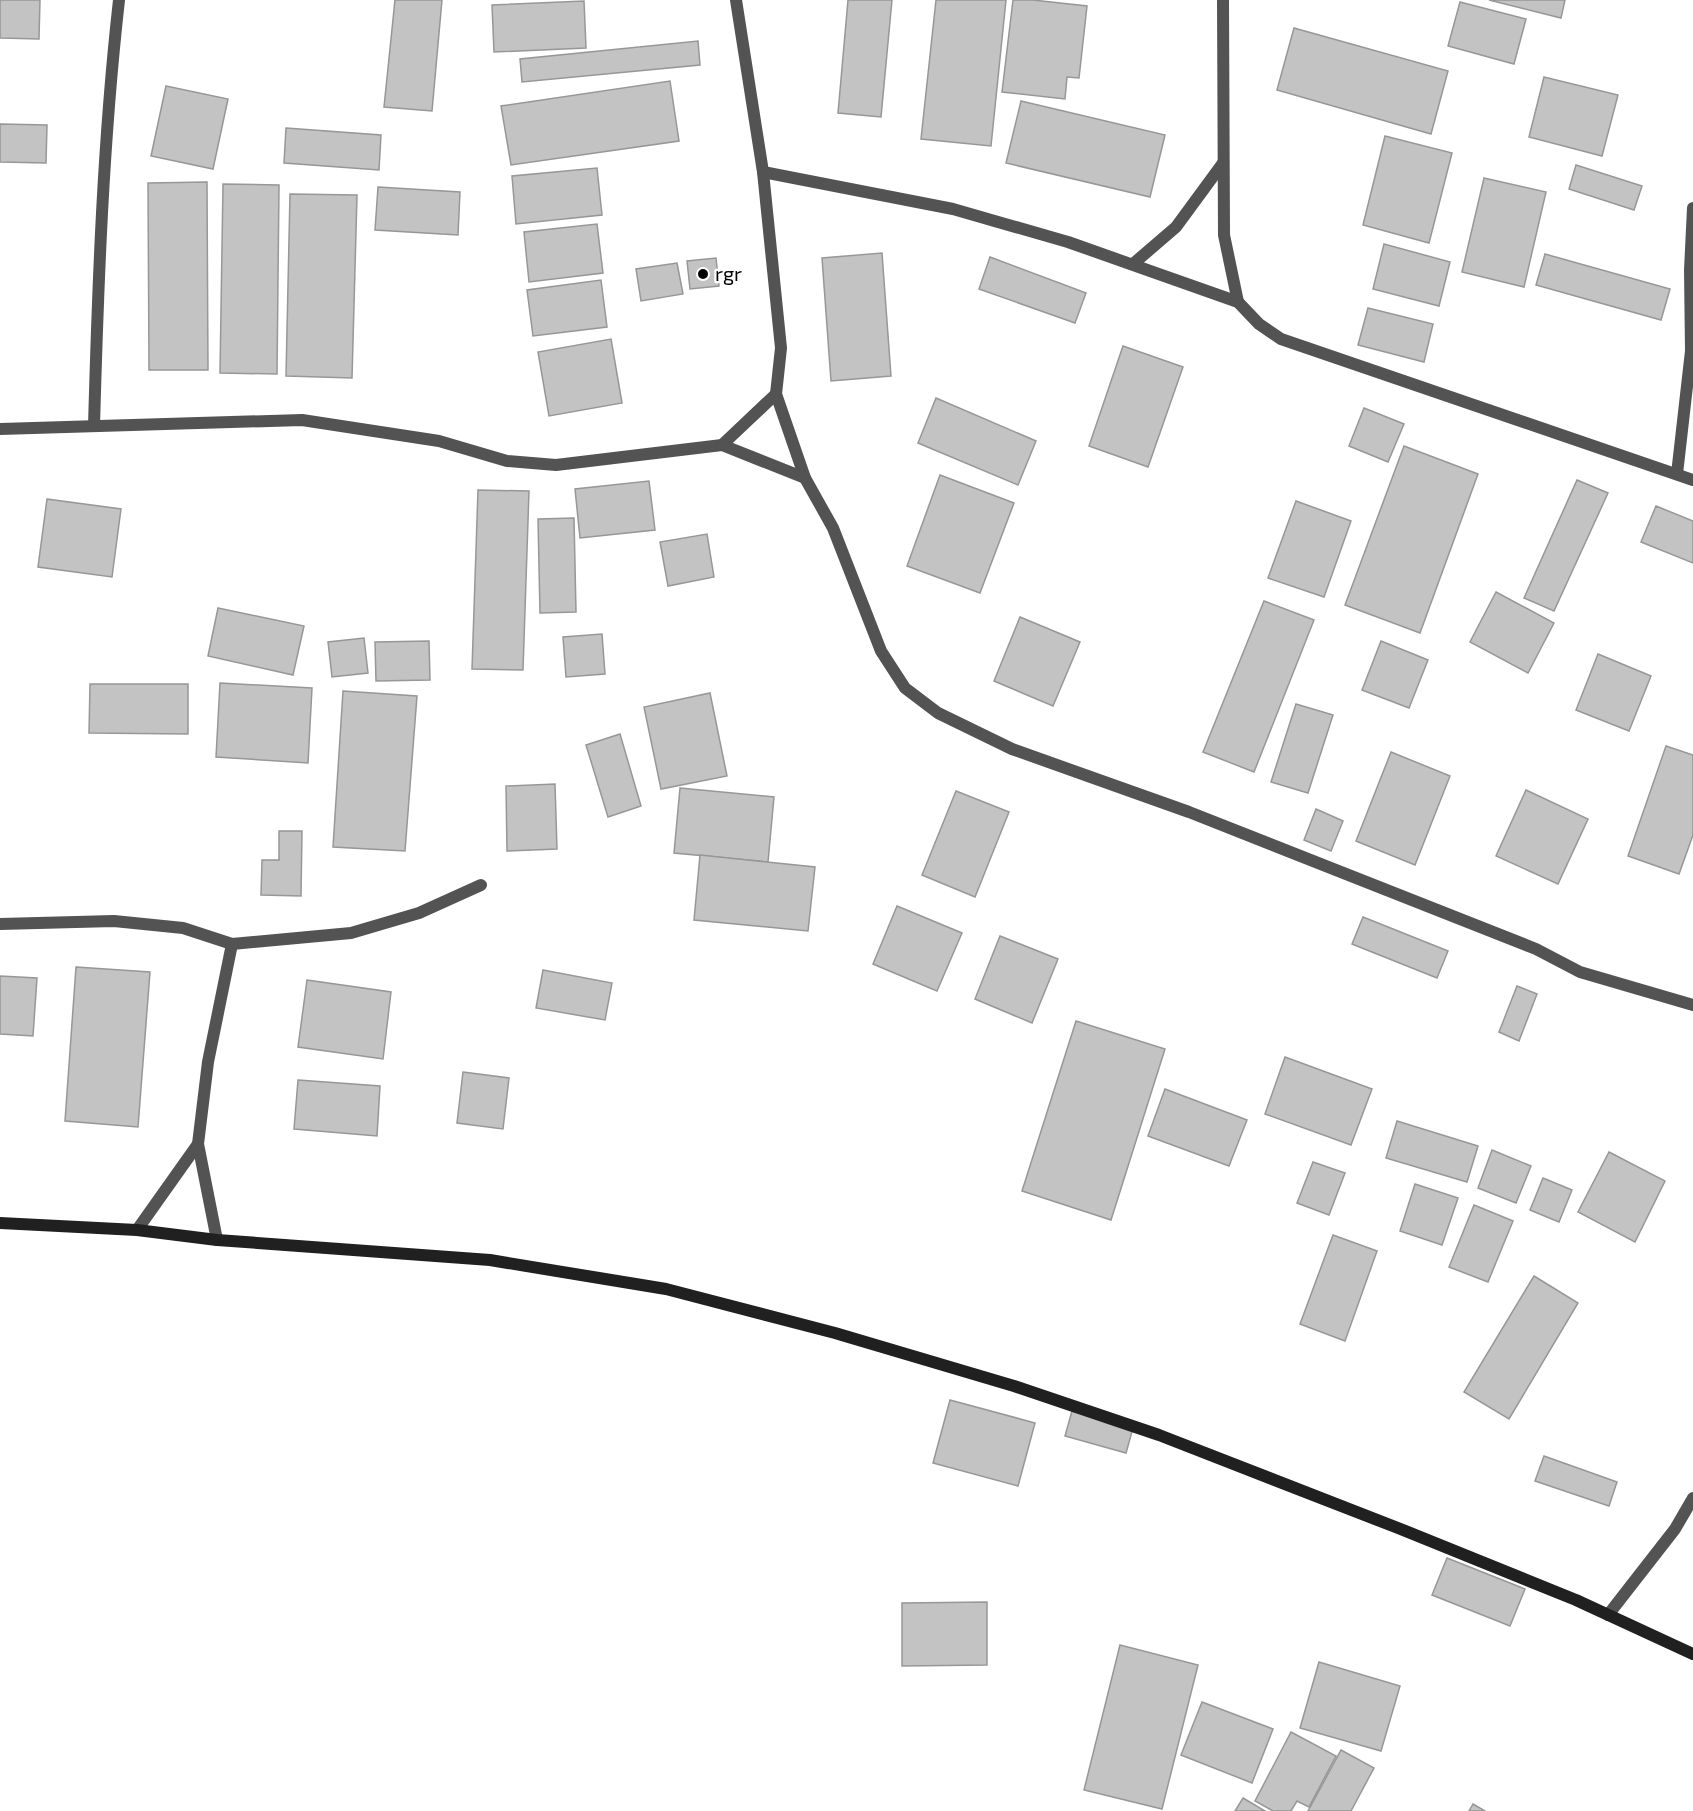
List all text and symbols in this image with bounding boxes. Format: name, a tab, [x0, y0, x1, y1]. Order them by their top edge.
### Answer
place label: rgr	[715, 261, 742, 285]
marker: rgr	[696, 267, 710, 281]

